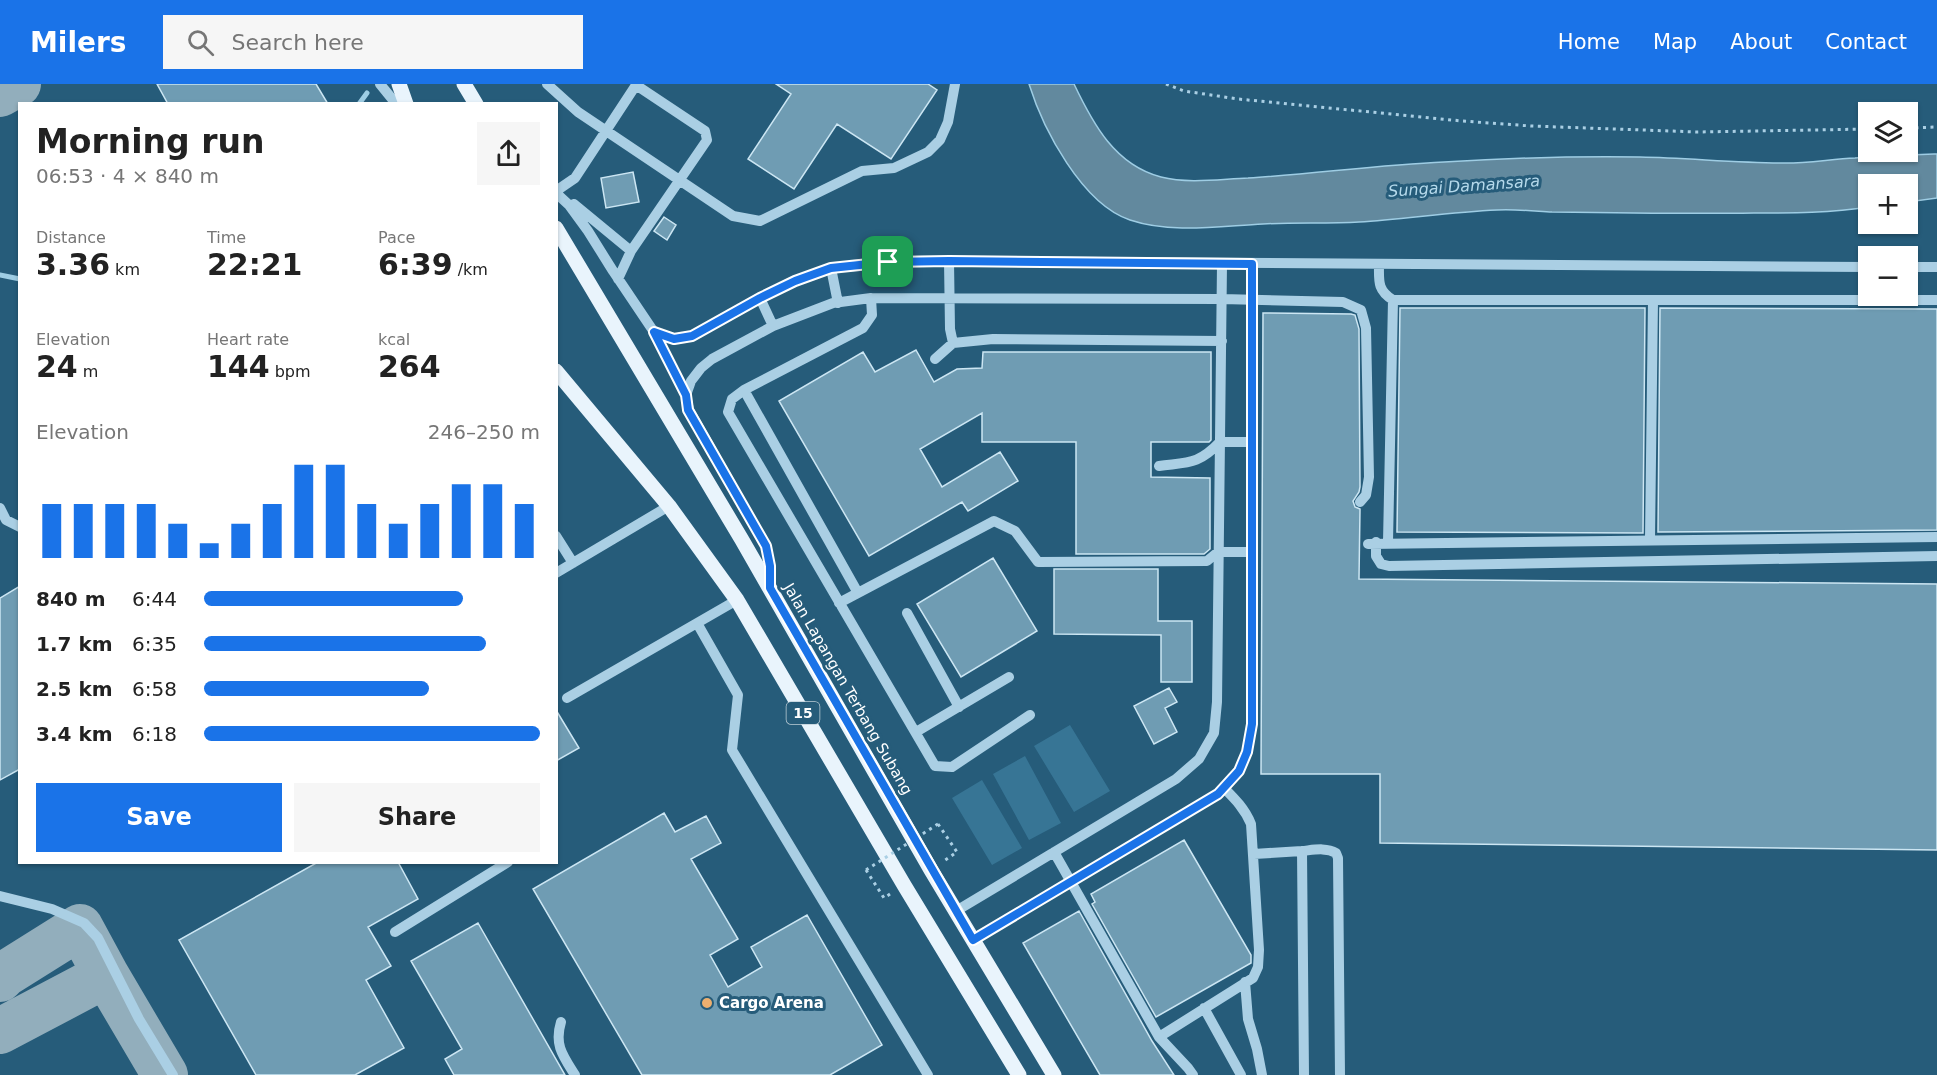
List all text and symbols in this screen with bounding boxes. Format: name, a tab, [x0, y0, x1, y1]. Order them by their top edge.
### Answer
search box	[163, 15, 583, 69]
text: Milers	[30, 26, 127, 59]
icon: search	[184, 26, 217, 59]
text: Search here	[232, 30, 364, 55]
text: Home	[1558, 30, 1620, 54]
text: Map	[1653, 30, 1697, 54]
text: About	[1730, 30, 1792, 54]
text: Contact	[1825, 30, 1907, 54]
map controls	[1858, 102, 1918, 306]
button: layers	[1858, 102, 1918, 162]
text: Morning run	[36, 122, 264, 161]
button: share	[477, 122, 540, 185]
text: 06:53 · 4 × 840 m	[36, 164, 219, 188]
water label: Sungai Damansara	[1387, 171, 1541, 201]
button: +	[1858, 174, 1918, 234]
text: Distance	[36, 228, 106, 247]
text: Time	[207, 228, 246, 247]
text: Pace	[378, 228, 415, 247]
pin	[862, 236, 913, 287]
icon: arrive	[871, 245, 904, 278]
button: −	[1858, 246, 1918, 306]
text: 3.36	[36, 247, 110, 282]
text: 22:21	[207, 247, 303, 282]
text: 6:39	[378, 247, 453, 282]
text: km	[110, 260, 140, 279]
text: /km	[453, 260, 488, 279]
text: Elevation	[36, 330, 110, 349]
text: Heart rate	[207, 330, 289, 349]
text: kcal	[378, 330, 410, 349]
text: 24	[36, 349, 78, 384]
text: 144	[207, 349, 270, 384]
text: 264	[378, 349, 441, 384]
text: m	[78, 362, 98, 381]
text: bpm	[270, 362, 311, 381]
text: Elevation	[36, 420, 129, 444]
text: 246–250 m	[428, 420, 540, 444]
street label: Jalan Lapangan Terbang Subang	[779, 579, 916, 798]
text: 840 m	[36, 587, 106, 611]
text: 6:44	[132, 587, 177, 611]
text: 1.7 km	[36, 632, 113, 656]
text: 6:35	[132, 632, 177, 656]
text: 2.5 km	[36, 677, 113, 701]
text: 6:58	[132, 677, 177, 701]
road number: 15	[786, 702, 820, 724]
text: 3.4 km	[36, 722, 113, 746]
text: 6:18	[132, 722, 177, 746]
button: Save	[36, 783, 282, 852]
button: Share	[294, 783, 540, 852]
place label: Cargo Arena	[719, 994, 824, 1012]
marker: Cargo Arena	[700, 996, 714, 1010]

